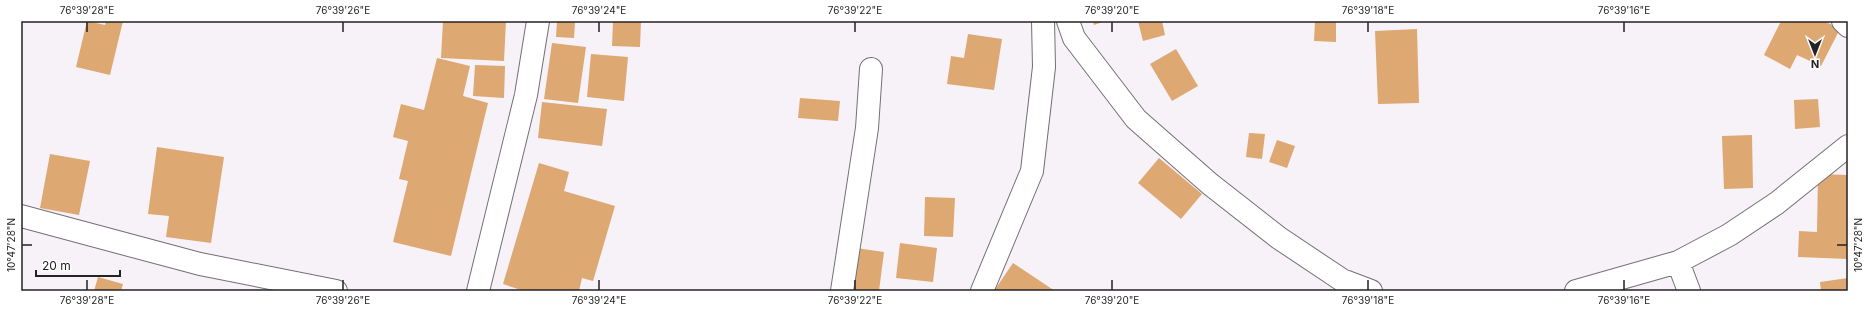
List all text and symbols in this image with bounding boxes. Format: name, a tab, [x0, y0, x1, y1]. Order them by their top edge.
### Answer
text: 76°39'28"E	[60, 4, 114, 16]
text: 76°39'26"E	[316, 4, 370, 16]
text: 76°39'24"E	[572, 4, 626, 16]
text: 76°39'22"E	[828, 4, 882, 16]
text: 76°39'20"E	[1085, 4, 1139, 16]
text: 76°39'18"E	[1342, 4, 1394, 16]
text: 76°39'16"E	[1598, 4, 1650, 16]
north arrow	[1795, 34, 1835, 74]
text: N	[1811, 57, 1819, 71]
text: 10°47'28"N	[5, 218, 17, 272]
text: 10°47'28"N	[1852, 218, 1864, 272]
scale bar	[36, 252, 120, 278]
text: 20 m	[42, 258, 71, 273]
text: 76°39'28"E	[60, 294, 114, 306]
text: 76°39'26"E	[316, 294, 370, 306]
text: 76°39'24"E	[572, 294, 626, 306]
text: 76°39'22"E	[828, 294, 882, 306]
text: 76°39'20"E	[1085, 294, 1139, 306]
text: 76°39'18"E	[1342, 294, 1394, 306]
text: 76°39'16"E	[1598, 294, 1650, 306]

